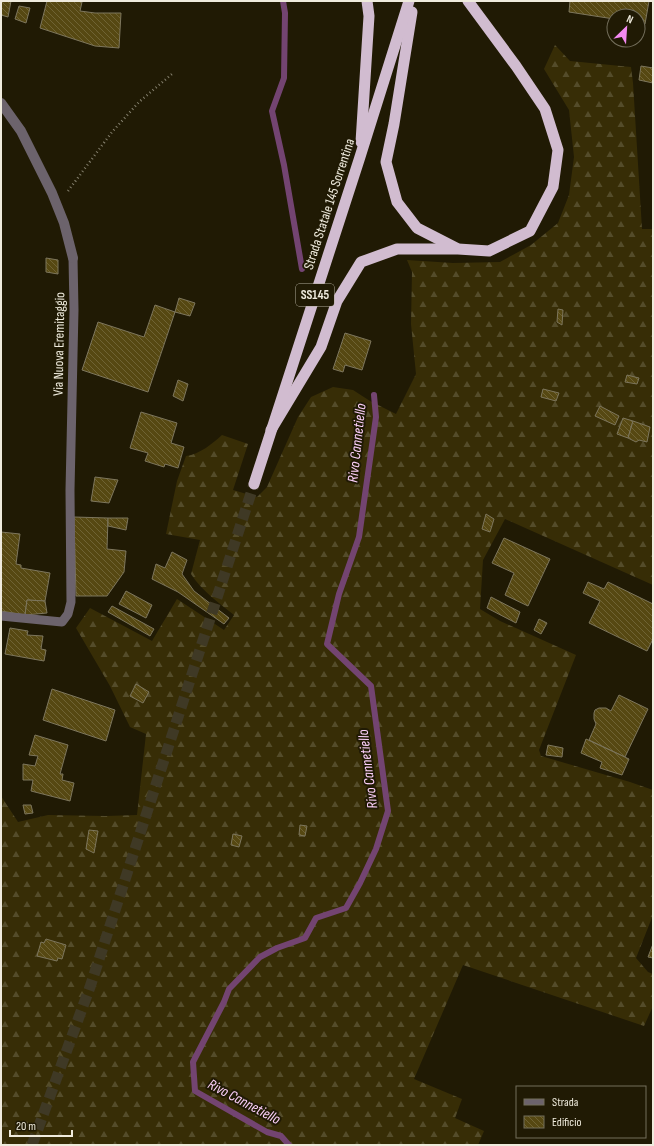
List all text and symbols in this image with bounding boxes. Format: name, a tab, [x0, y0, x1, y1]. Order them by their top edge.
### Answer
north arrow	[606, 8, 646, 48]
text: N	[625, 12, 636, 27]
street label: Strada Statale 145 Sorrentina	[300, 136, 358, 272]
road number: SS145	[296, 284, 334, 306]
street label: Via Nuova Eremitaggio	[50, 292, 68, 396]
water label: Rivo Cannetiello	[343, 402, 371, 484]
water label: Rivo Cannetiello	[354, 728, 382, 810]
water label: Rivo Cannetiello	[204, 1075, 284, 1129]
legend	[516, 1086, 646, 1138]
text: Strada	[552, 1095, 579, 1110]
scale bar	[10, 1112, 72, 1138]
text: Edificio	[552, 1115, 581, 1130]
text: 20 m	[16, 1119, 36, 1134]

